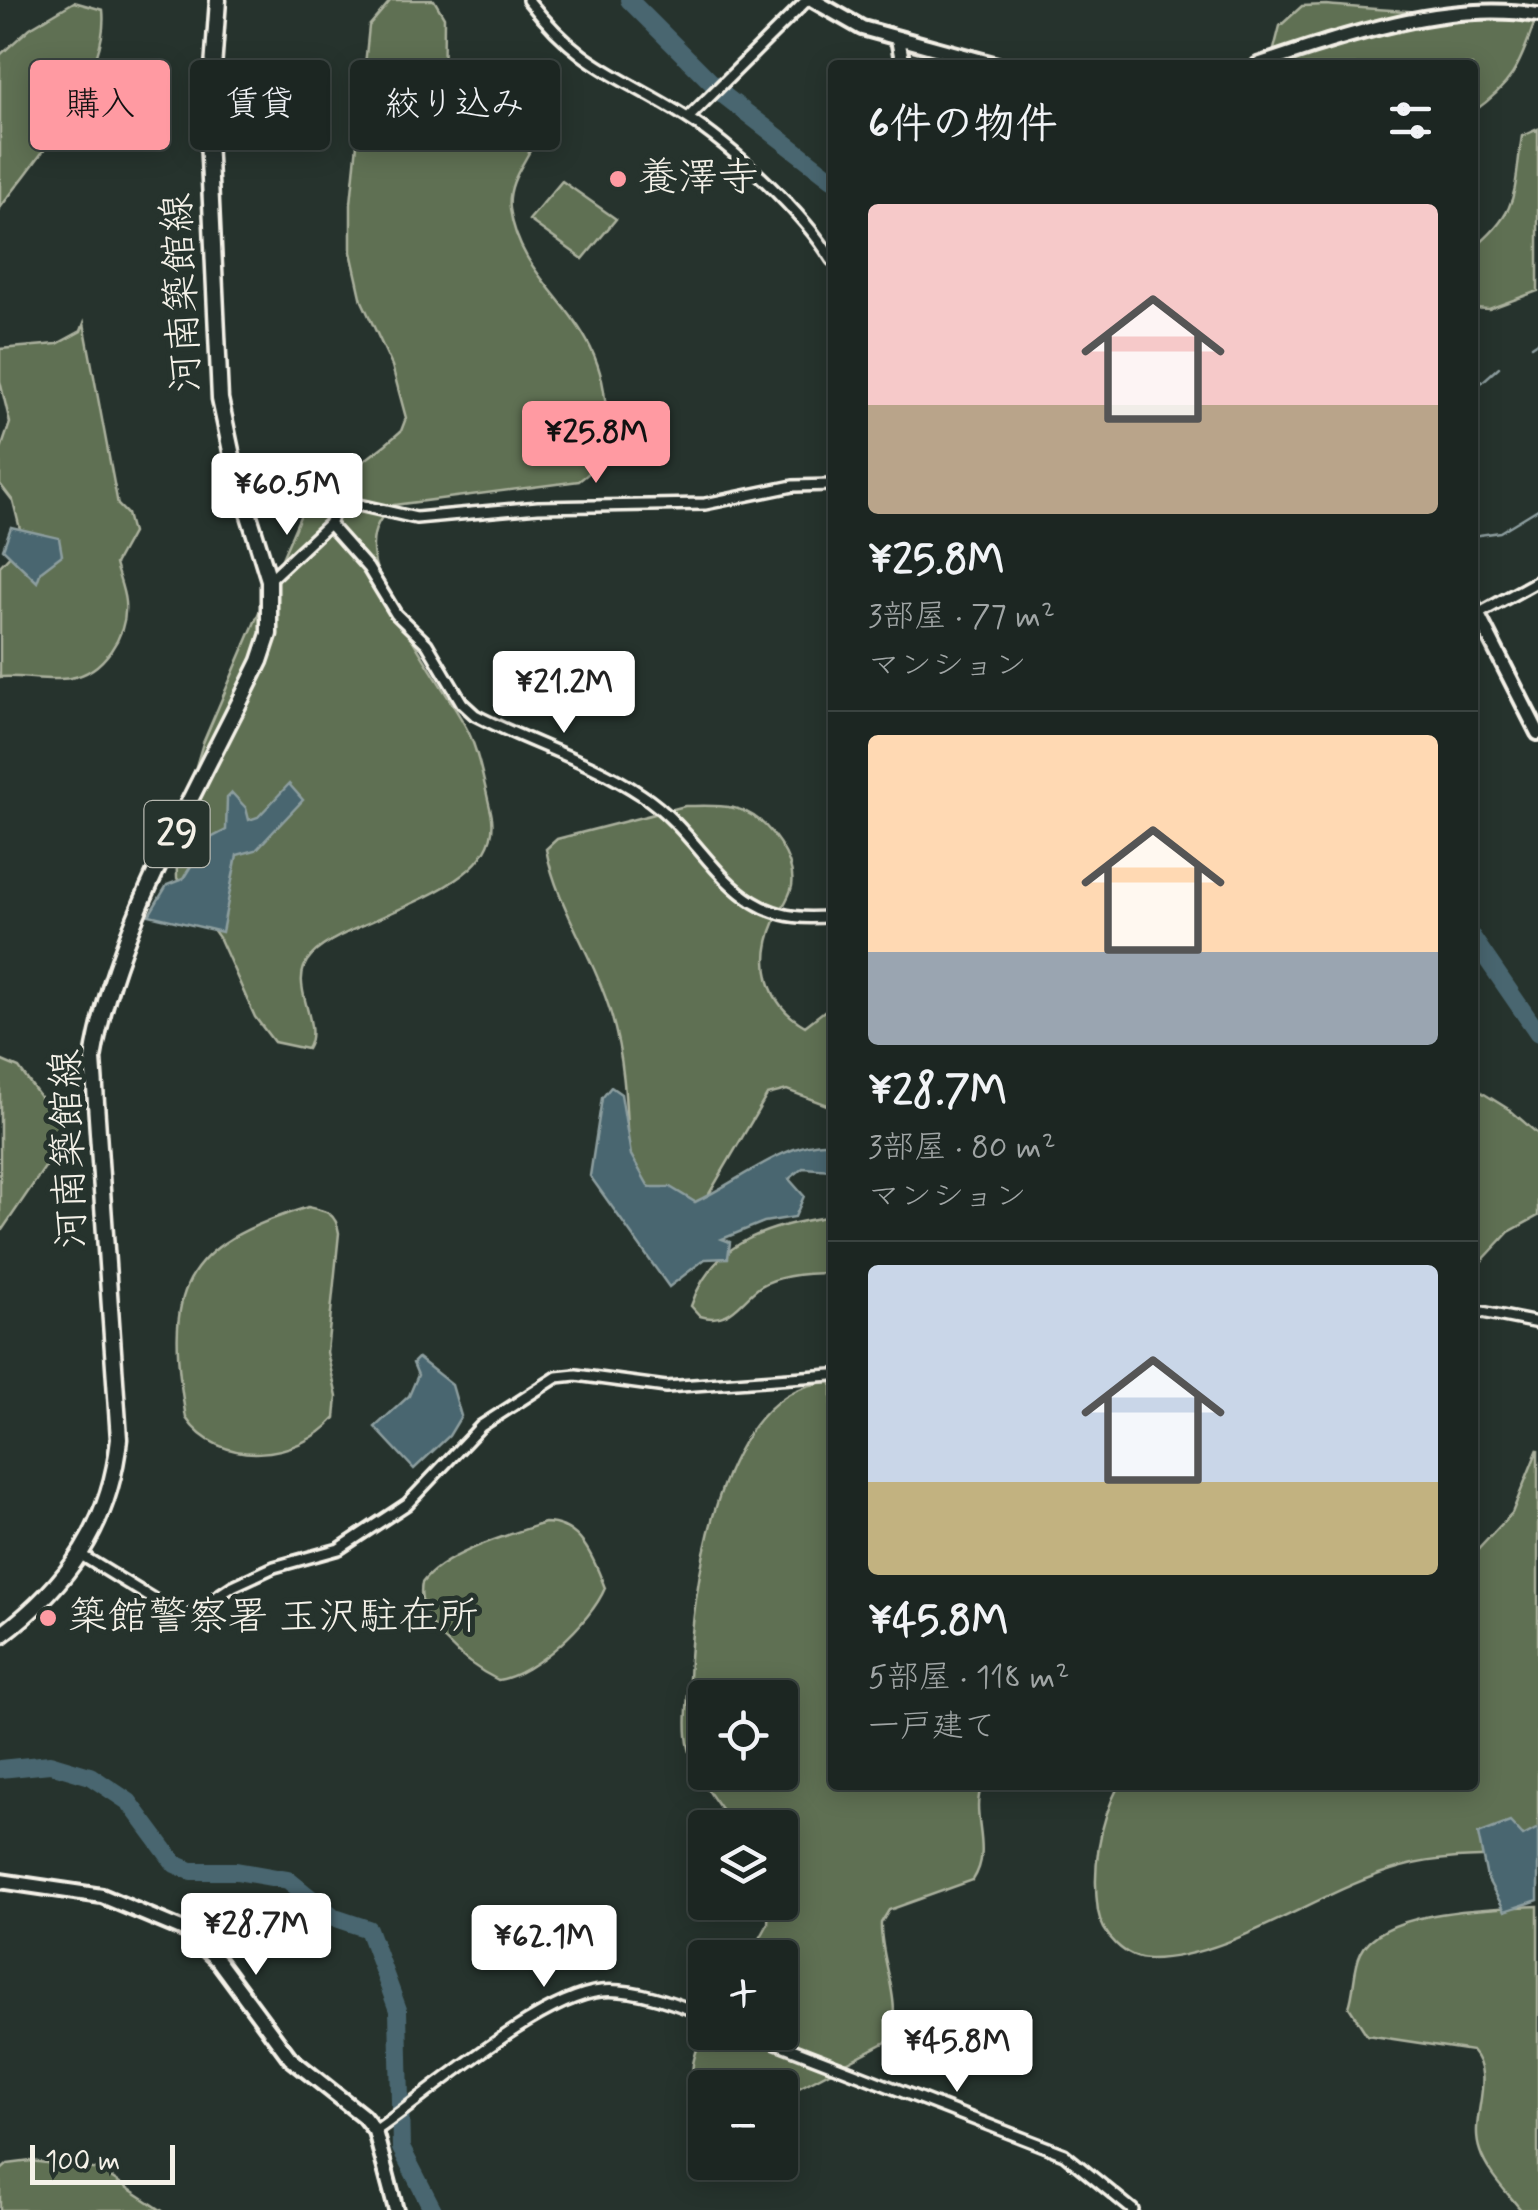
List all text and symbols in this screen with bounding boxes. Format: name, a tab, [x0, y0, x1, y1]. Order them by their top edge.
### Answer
chip: 購入	[30, 60, 170, 150]
chip: 賃貸	[190, 60, 330, 150]
chip: 絞り込み	[350, 60, 560, 150]
icon: filters	[1383, 93, 1438, 148]
text: 6件の物件	[868, 98, 1058, 153]
place label: 養澤寺	[638, 153, 758, 205]
marker: 養澤寺	[607, 168, 629, 190]
street label: 河南築館線	[152, 192, 214, 394]
icon: home	[1063, 269, 1243, 449]
pin: ¥25.8M	[515, 401, 677, 486]
text: ¥25.8M	[544, 412, 648, 454]
pin: ¥60.5M	[206, 453, 368, 538]
text: ¥60.5M	[233, 464, 341, 506]
text: ¥25.8M	[868, 534, 1004, 589]
text: 3部屋 · 77 m²	[868, 596, 1055, 638]
text: マンション	[868, 645, 1027, 687]
pin: ¥21.2M	[483, 651, 645, 736]
text: ¥21.2M	[515, 662, 613, 704]
icon: home	[1063, 800, 1243, 980]
road number: 29	[144, 801, 210, 867]
street label: 河南築館線	[41, 1048, 99, 1250]
text: ¥28.7M	[868, 1065, 1007, 1120]
text: 3部屋 · 80 m²	[868, 1127, 1056, 1169]
text: マンション	[868, 1176, 1027, 1218]
icon: home	[1063, 1330, 1243, 1510]
place label: 築館警察署 玉沢駐在所	[68, 1592, 479, 1644]
text: ¥45.8M	[868, 1595, 1008, 1650]
marker: 築館警察署 玉沢駐在所	[37, 1607, 59, 1629]
text: 5部屋 · 118 m²	[868, 1657, 1069, 1699]
map controls	[688, 1680, 798, 2180]
button: locate	[688, 1680, 798, 1790]
text: 一戸建て	[868, 1706, 996, 1748]
button: layers	[688, 1810, 798, 1920]
pin: ¥28.7M	[175, 1893, 337, 1978]
text: ¥28.7M	[203, 1904, 309, 1946]
pin: ¥62.1M	[463, 1905, 625, 1990]
text: ¥62.1M	[494, 1916, 594, 1958]
button: +	[688, 1940, 798, 2050]
pin: ¥45.8M	[876, 2010, 1038, 2095]
text: ¥45.8M	[904, 2021, 1010, 2063]
button: −	[688, 2070, 798, 2180]
scale bar	[30, 2140, 175, 2184]
text: 100 m	[45, 2144, 120, 2181]

